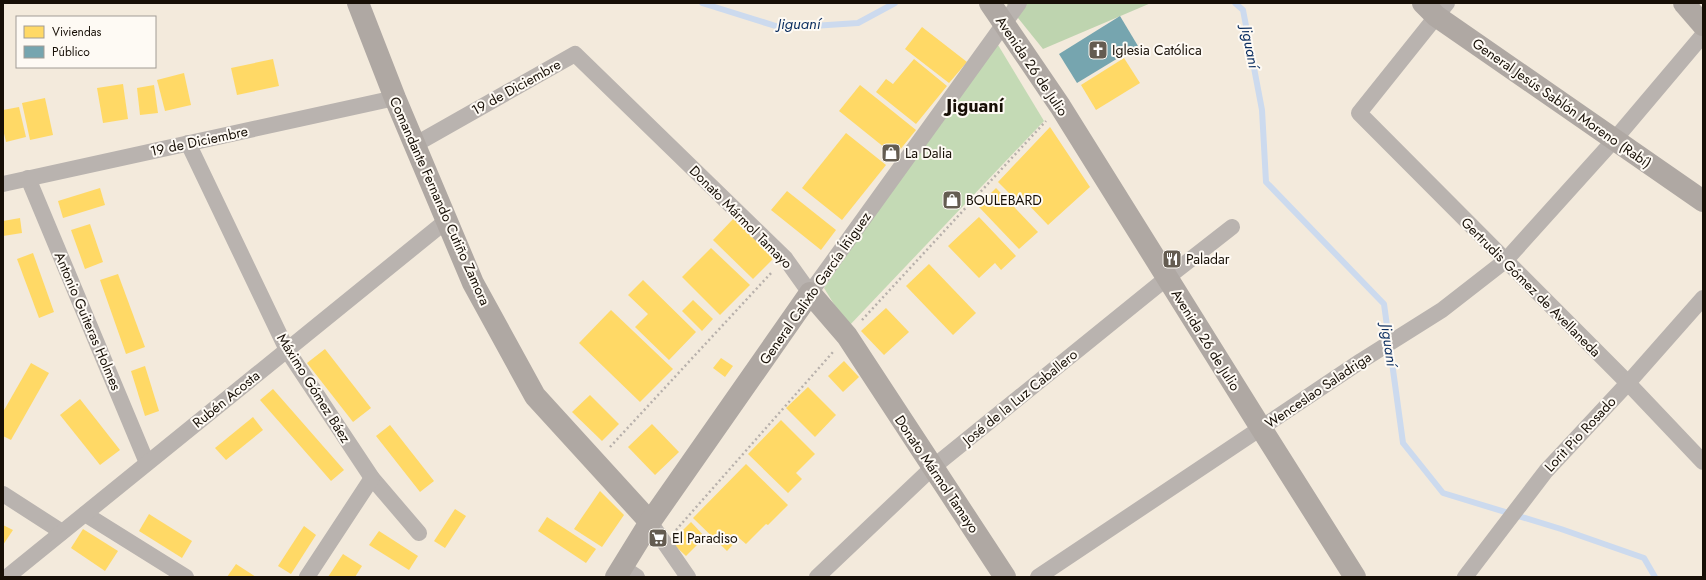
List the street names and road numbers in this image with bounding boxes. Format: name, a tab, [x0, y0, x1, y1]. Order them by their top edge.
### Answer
street label: Avenida 26 de Julio	[991, 12, 1073, 120]
street label: General Jesús Sablón Moreno (Rabí)	[1468, 33, 1656, 173]
street label: 19 de Diciembre	[468, 54, 564, 120]
street label: Comandante Fernando Cutiño Zamora	[385, 93, 495, 309]
street label: 19 de Diciembre	[148, 121, 250, 161]
street label: Donato Mármol Tamayo	[685, 161, 797, 273]
street label: General Calixto García Íñiguez	[754, 207, 876, 368]
street label: Gertrudis Gómez de Avellaneda	[1457, 213, 1605, 361]
street label: Antonio Guiteras Holmes	[50, 249, 126, 394]
street label: Avenida 26 de Julio	[1167, 285, 1246, 395]
street label: Máximo Gómez Báez	[272, 329, 356, 447]
street label: José de la Luz Caballero	[957, 344, 1082, 451]
street label: Wenceslao Saladriga	[1261, 347, 1375, 433]
street label: Rubén Acosta	[188, 366, 264, 432]
street label: Lorit Pio Rosado	[1540, 392, 1620, 476]
street label: Donato Mármol Tamayo	[890, 411, 984, 537]

